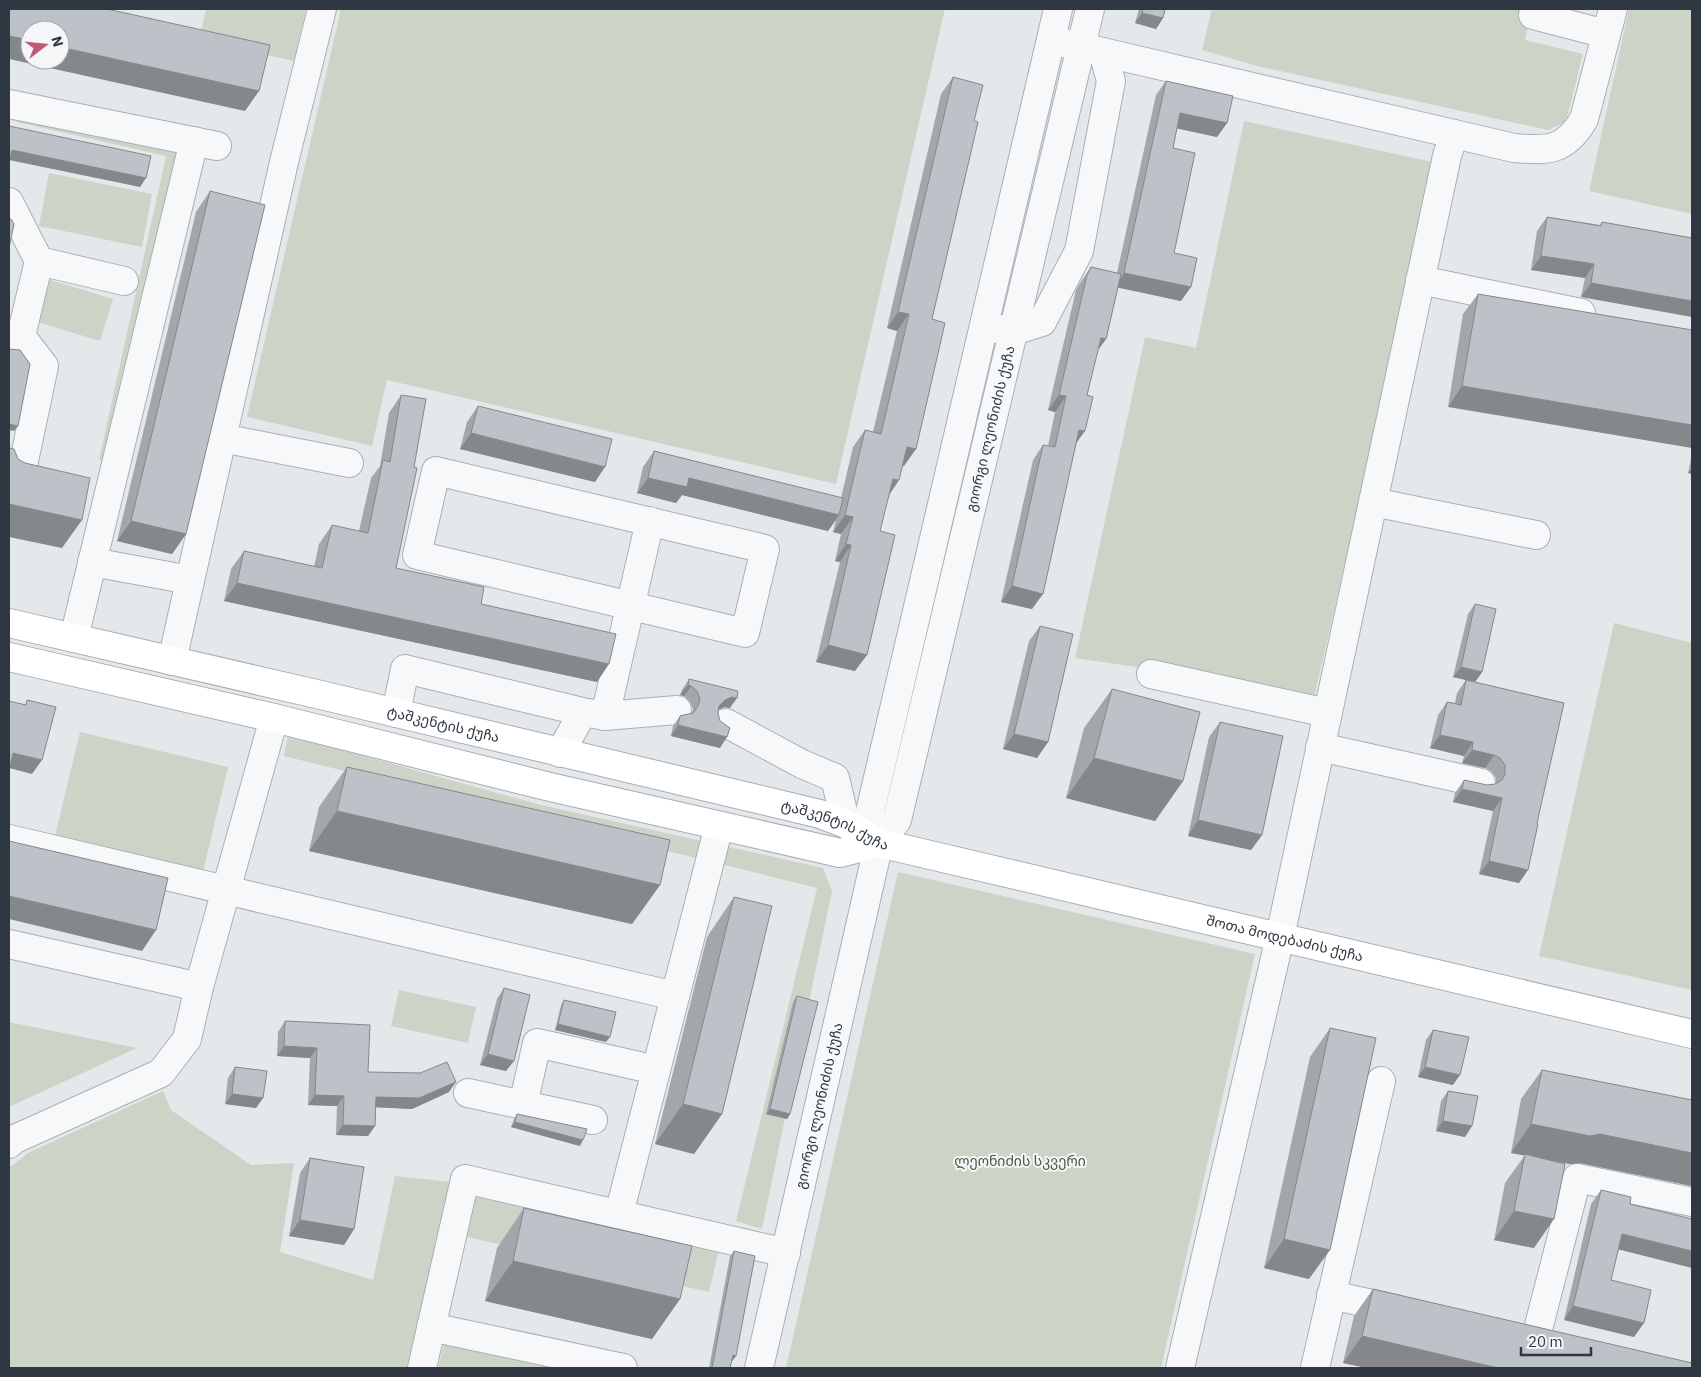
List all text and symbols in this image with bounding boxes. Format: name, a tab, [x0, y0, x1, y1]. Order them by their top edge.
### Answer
north arrow	[20, 20, 70, 70]
text: N	[47, 34, 68, 49]
street label: გიორგი ლეონიძის ქუჩა	[962, 344, 1019, 514]
street label: ტაშკენტის ქუჩა	[385, 702, 501, 746]
street label: ტაშკენტის ქუჩა	[779, 796, 890, 854]
street label: შოთა მოდებაძის ქუჩა	[1205, 911, 1365, 965]
street label: გიორგი ლეონიძის ქუჩა	[791, 1021, 847, 1191]
park label: ლეონიძის სკვერი	[954, 1152, 1086, 1170]
scale bar	[1521, 1324, 1591, 1356]
text: 20 m	[1528, 1332, 1563, 1351]

